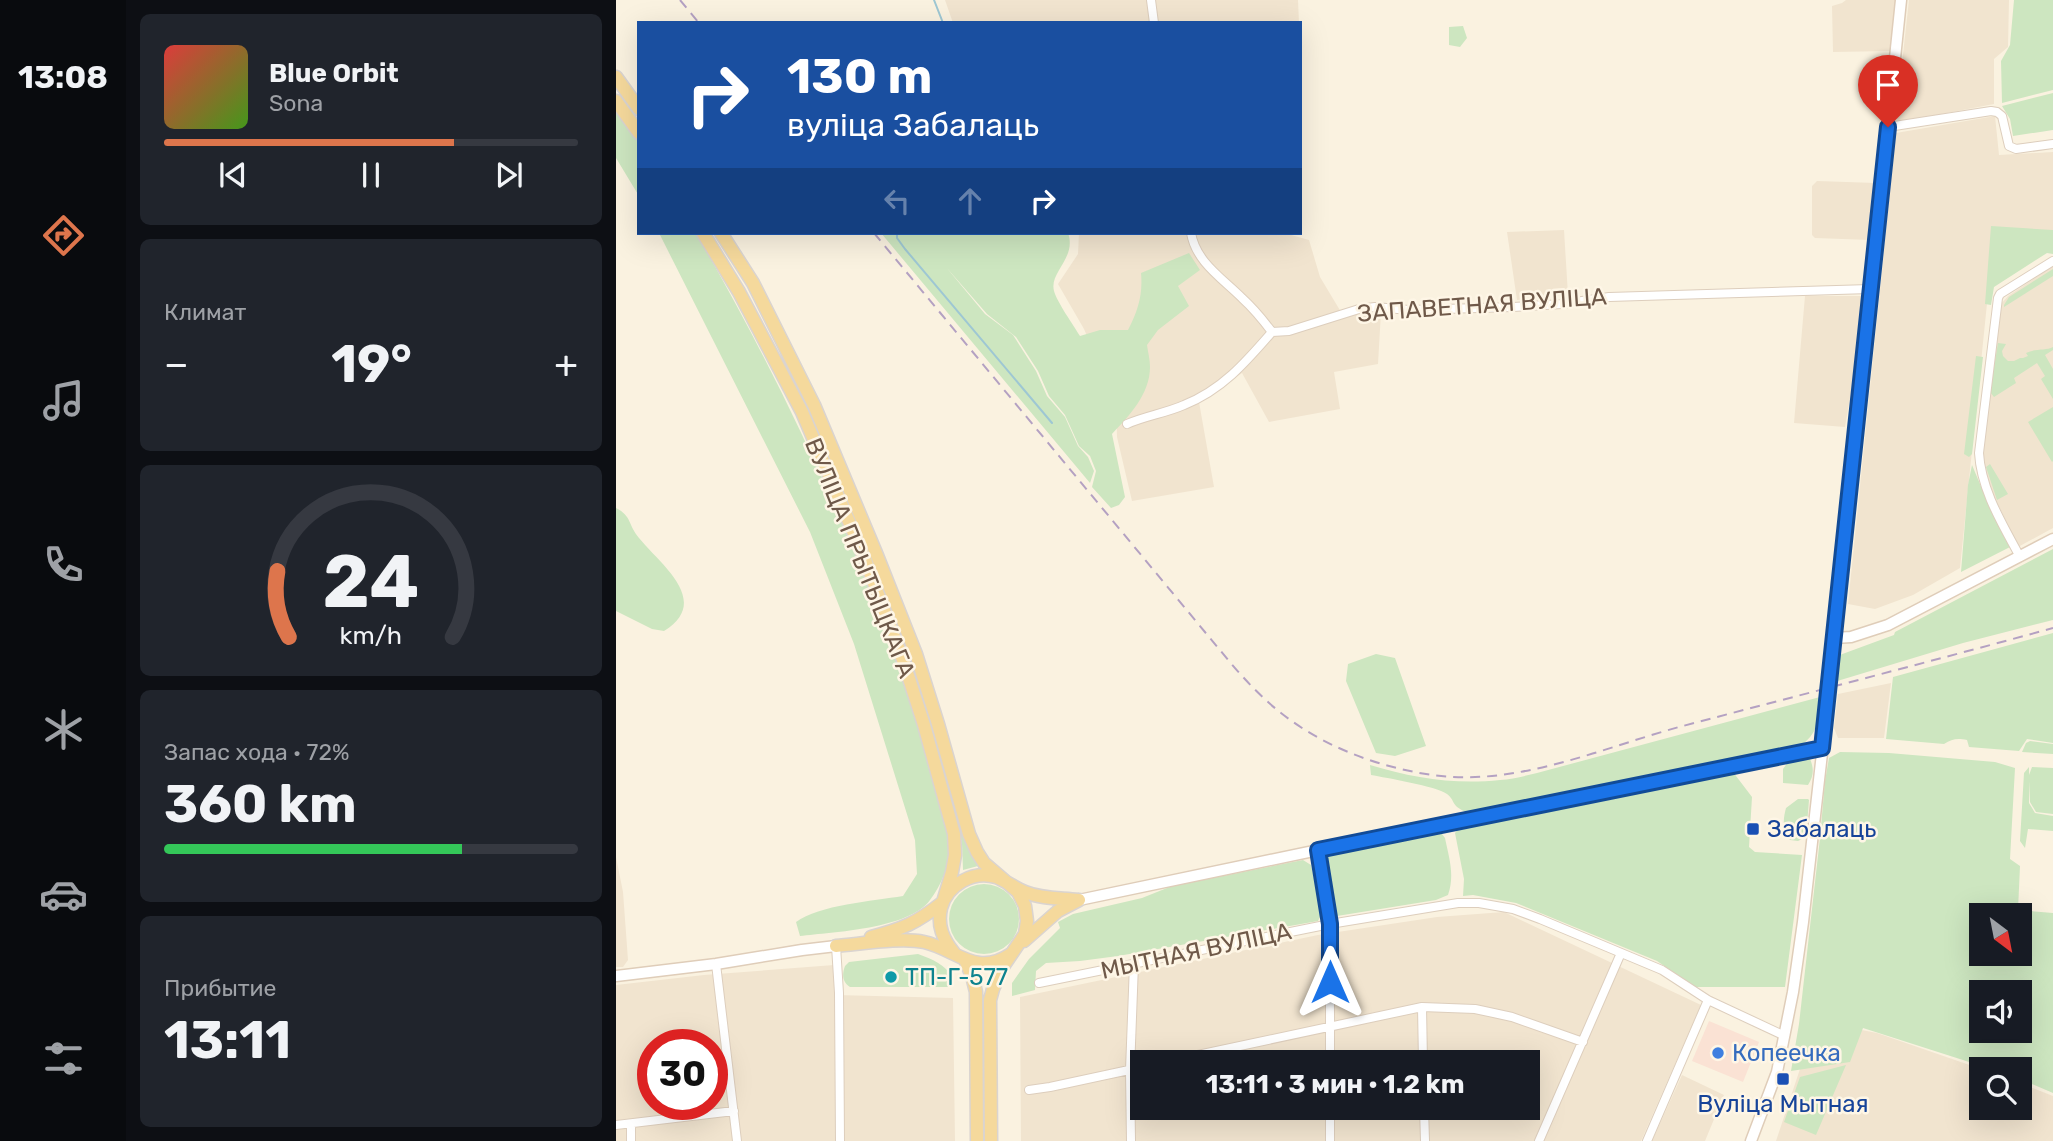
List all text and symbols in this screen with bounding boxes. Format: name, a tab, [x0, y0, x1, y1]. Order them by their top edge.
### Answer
text: 130 m	[787, 47, 932, 105]
icon: right	[672, 49, 763, 140]
pin	[1858, 55, 1918, 127]
text: 13:08	[18, 58, 108, 96]
text: Blue Orbit	[269, 58, 399, 89]
icon: arrive	[1869, 66, 1907, 104]
text: Sona	[269, 89, 323, 117]
text: вуліца Забалаць	[787, 106, 1039, 144]
icon: previous	[214, 156, 252, 194]
icon: pause	[352, 156, 390, 194]
icon: next	[490, 156, 528, 194]
icon: left	[878, 182, 916, 220]
icon: ahead	[951, 182, 989, 220]
icon: right	[1024, 182, 1062, 220]
icon: directions	[39, 211, 88, 260]
street label: ЗАПАВЕТНАЯ ВУЛІЦА	[1356, 282, 1608, 328]
text: Климат	[164, 298, 246, 326]
text: 19°	[331, 333, 412, 395]
text: −	[164, 341, 189, 387]
text: +	[554, 341, 578, 387]
icon: music	[39, 376, 88, 425]
street label: ВУЛІЦА ПРЫТЫЦКАГА	[799, 434, 921, 682]
text: 24	[323, 539, 419, 625]
icon: phone	[39, 540, 88, 589]
text: km/h	[340, 620, 402, 649]
icon: climate	[39, 705, 88, 754]
text: Запас хода · 72%	[164, 738, 349, 766]
text: 360 km	[164, 773, 357, 835]
place label: Забалаць	[1767, 815, 1876, 843]
marker: Забалаць	[1745, 821, 1761, 837]
icon: car	[39, 870, 88, 919]
north arrow	[1969, 903, 2032, 966]
map controls	[1969, 903, 2032, 1120]
street label: МЫТНАЯ ВУЛІЦА	[1098, 917, 1294, 985]
position arrow	[1293, 945, 1367, 1019]
place label: ТП-Г-577	[905, 963, 1008, 991]
marker: ТП-Г-577	[883, 969, 899, 985]
text: Прибытие	[164, 974, 276, 1002]
button: sound	[1969, 980, 2032, 1043]
text: 13:11	[164, 1009, 291, 1071]
speed limit sign: 30	[637, 1029, 728, 1120]
icon: filters	[39, 1034, 88, 1083]
place label: Копеечка	[1732, 1039, 1841, 1067]
marker: Копеечка	[1710, 1045, 1726, 1061]
button: search	[1969, 1057, 2032, 1120]
text: 13:11 · 3 мин · 1.2 km	[1205, 1069, 1465, 1100]
marker: Вуліца Мытная	[1775, 1071, 1791, 1087]
place label: Вуліца Мытная	[1697, 1090, 1869, 1118]

